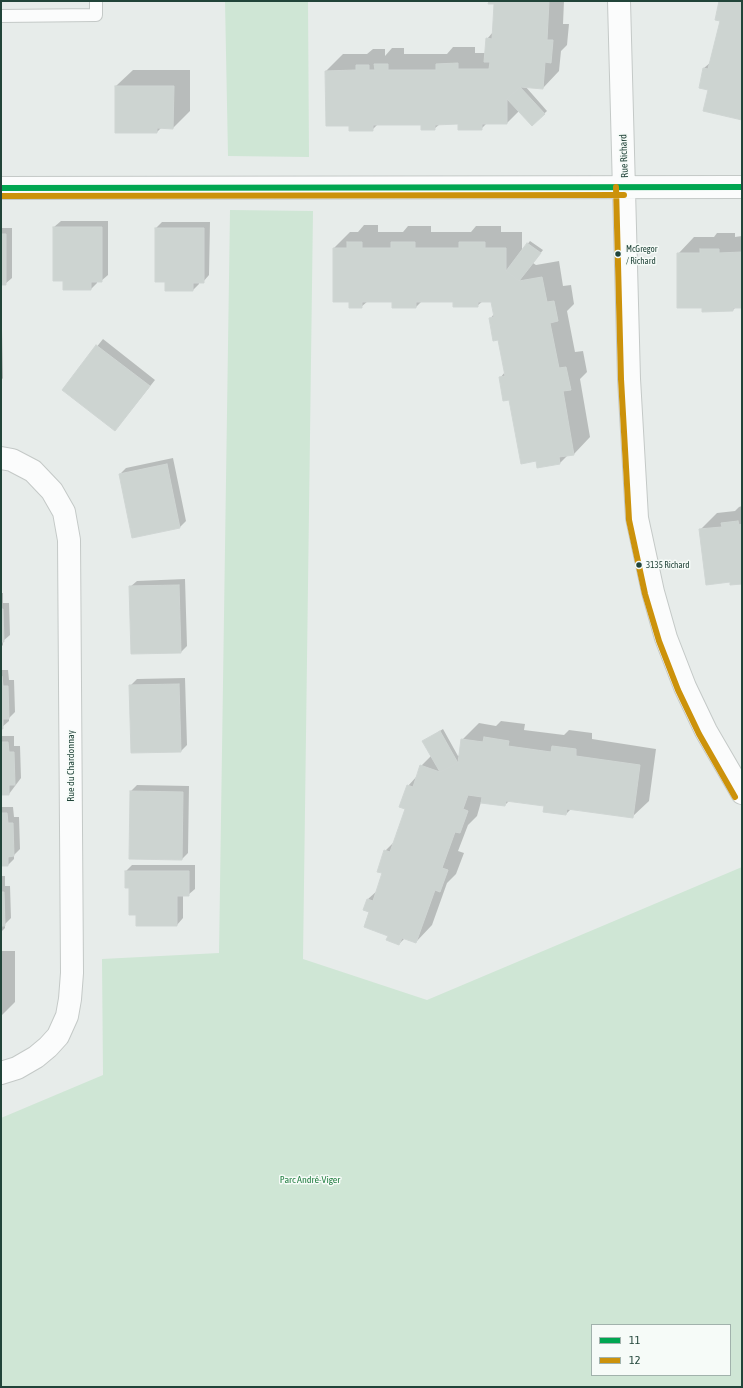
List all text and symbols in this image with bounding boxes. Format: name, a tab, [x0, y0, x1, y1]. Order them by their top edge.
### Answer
street label: Rue Richard	[617, 134, 631, 178]
place label: McGregor / Richard	[626, 244, 657, 265]
marker: McGregor / Richard	[613, 249, 623, 259]
marker: 3135 Richard	[634, 560, 644, 570]
place label: 3135 Richard	[646, 560, 690, 570]
street label: Rue du Chardonnay	[65, 730, 77, 802]
park label: Parc André-Viger	[280, 1174, 340, 1186]
legend	[591, 1324, 731, 1376]
text: 11	[629, 1333, 640, 1347]
text: 12	[629, 1353, 640, 1367]

